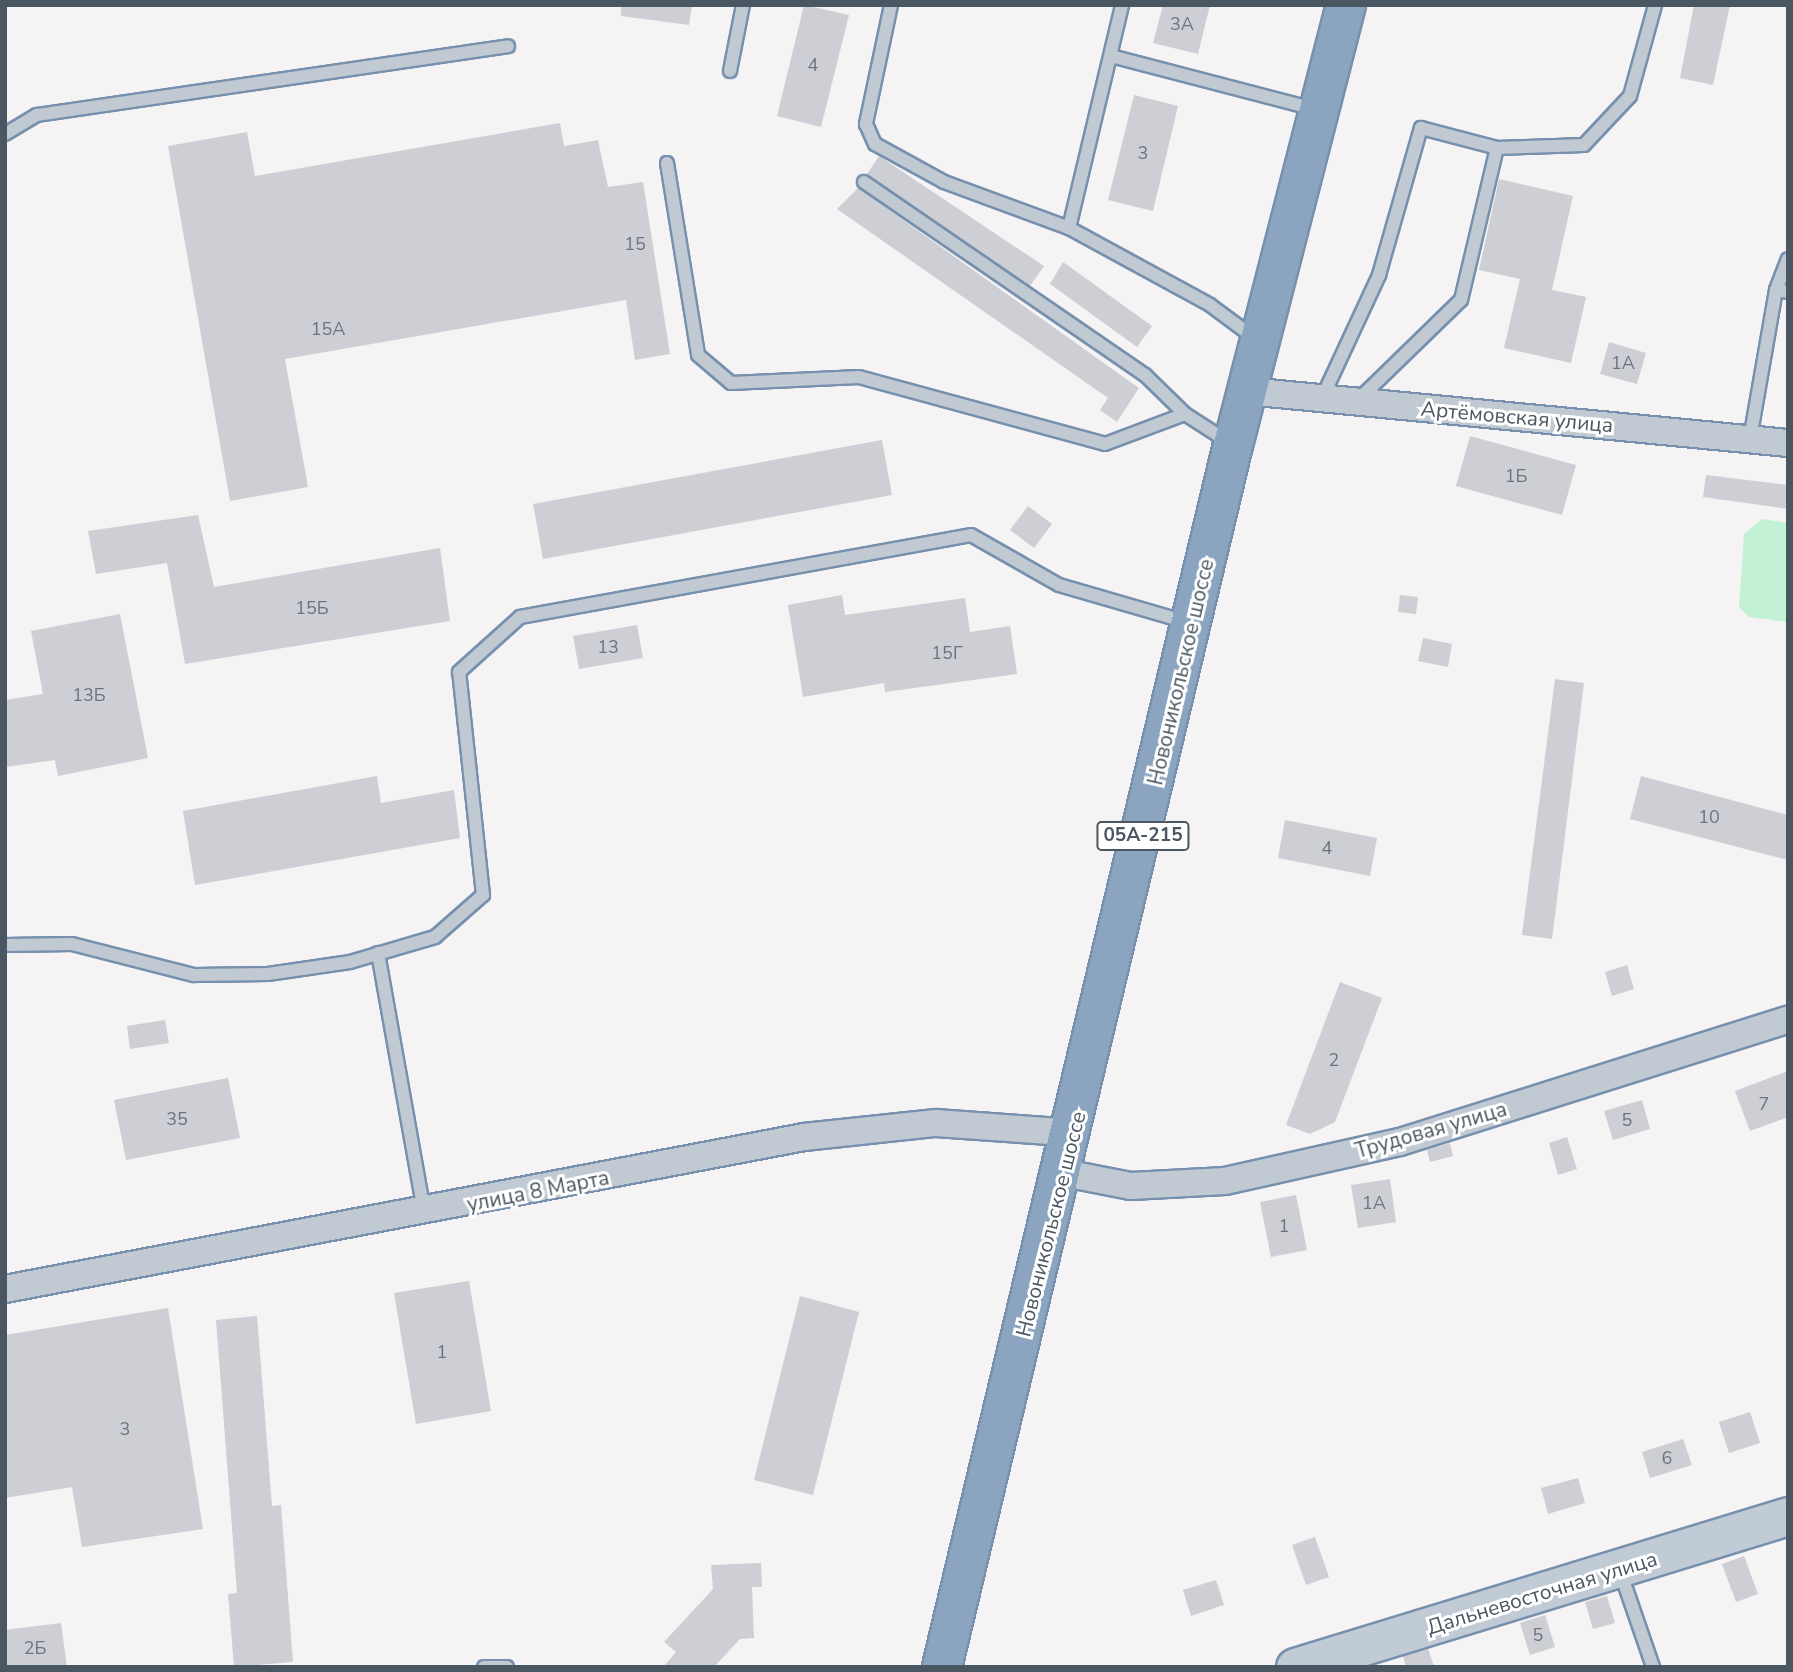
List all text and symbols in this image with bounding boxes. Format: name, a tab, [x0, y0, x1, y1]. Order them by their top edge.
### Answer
house number: 3А	[1170, 13, 1194, 35]
house number: 4	[808, 54, 818, 76]
house number: 3	[1138, 142, 1148, 164]
house number: 15	[624, 233, 646, 255]
house number: 15А	[311, 318, 345, 340]
house number: 1А	[1611, 352, 1635, 374]
street label: Артёмовская улица	[1420, 396, 1614, 438]
house number: 1Б	[1505, 465, 1527, 487]
street label: Новоникольское шоссе	[1143, 556, 1219, 788]
house number: 15Б	[295, 597, 329, 619]
house number: 13	[597, 636, 619, 658]
house number: 15Г	[931, 642, 963, 664]
house number: 13Б	[72, 684, 106, 706]
house number: 10	[1698, 806, 1720, 828]
road number: 05А-215	[1096, 820, 1190, 852]
house number: 4	[1322, 837, 1332, 859]
house number: 2	[1329, 1049, 1339, 1071]
house number: 7	[1759, 1093, 1769, 1115]
street label: Трудовая улица	[1352, 1096, 1510, 1164]
house number: 35	[166, 1108, 188, 1130]
street label: Новоникольское шоссе	[1011, 1109, 1091, 1339]
house number: 5	[1622, 1109, 1632, 1131]
street label: улица 8 Марта	[465, 1165, 611, 1217]
house number: 1А	[1362, 1192, 1386, 1214]
house number: 1	[1279, 1215, 1289, 1237]
house number: 1	[437, 1341, 447, 1363]
house number: 3	[120, 1418, 130, 1440]
house number: 6	[1662, 1447, 1672, 1469]
street label: Дальневосточная улица	[1424, 1546, 1660, 1640]
house number: 5	[1533, 1624, 1543, 1646]
house number: 2Б	[24, 1637, 46, 1659]

